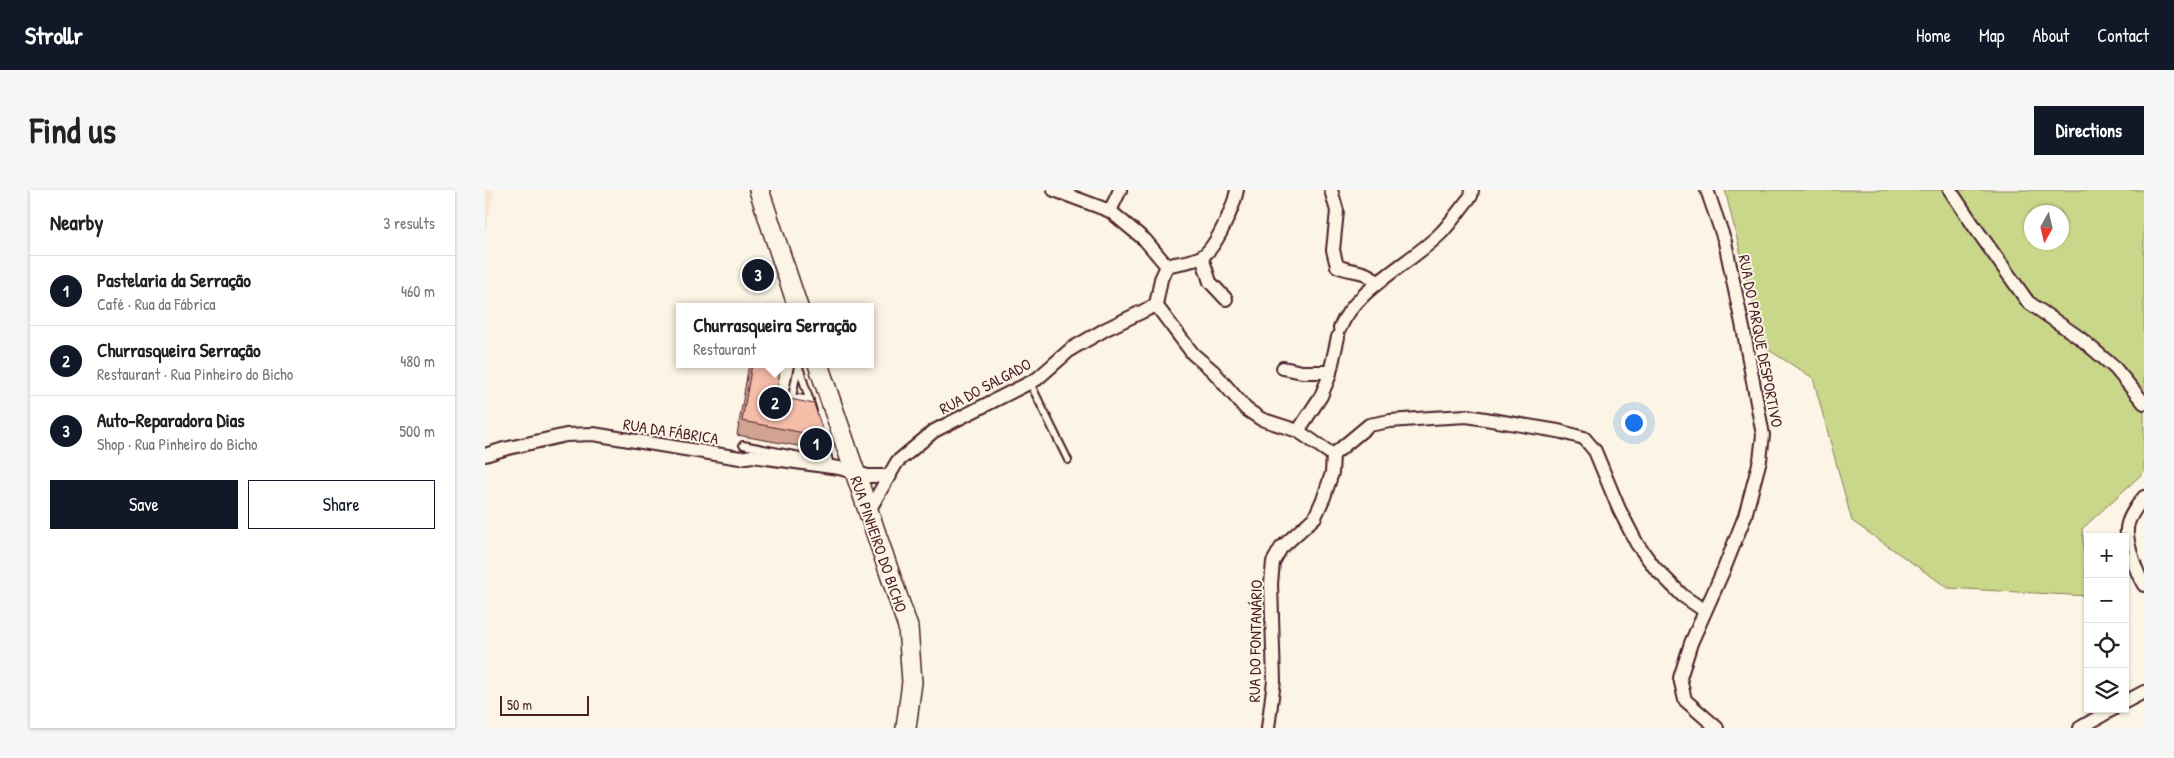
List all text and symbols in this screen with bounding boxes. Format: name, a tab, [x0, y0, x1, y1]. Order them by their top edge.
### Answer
text: Strollr	[25, 19, 83, 51]
text: Home	[1916, 23, 1951, 48]
text: Map	[1979, 23, 2004, 48]
text: About	[2032, 23, 2069, 48]
text: Contact	[2097, 23, 2149, 48]
button: Directions	[2034, 106, 2144, 155]
text: Find us	[30, 107, 116, 154]
north arrow	[2024, 205, 2069, 250]
text: Nearby	[50, 208, 103, 237]
text: 3 results	[383, 212, 435, 234]
street label: RUA DO PARQUE DESPORTIVO	[1733, 253, 1789, 429]
pin: 3	[742, 256, 774, 294]
text: Pastelaria da Serração	[97, 267, 251, 293]
text: 1	[63, 280, 69, 302]
text: 460 m	[401, 280, 435, 302]
text: Café · Rua da Fábrica	[97, 293, 216, 315]
popup	[676, 303, 874, 368]
text: Churrasqueira Serração	[693, 312, 857, 338]
text: Churrasqueira Serração	[97, 337, 261, 363]
text: Restaurant	[693, 338, 756, 360]
text: 2	[62, 350, 70, 372]
text: 480 m	[400, 350, 435, 372]
street label: RUA DO SALGADO	[935, 353, 1035, 419]
text: Restaurant · Rua Pinheiro do Bicho	[97, 363, 293, 385]
pin: 2	[759, 384, 791, 422]
text: Auto-Reparadora Dias	[97, 407, 245, 433]
your location	[1621, 410, 1647, 436]
street label: RUA DA FÁBRICA	[622, 413, 720, 449]
text: 3	[62, 420, 70, 442]
text: 500 m	[399, 420, 435, 442]
pin: 1	[800, 425, 832, 463]
text: Shop · Rua Pinheiro do Bicho	[97, 433, 257, 455]
street label: RUA PINHEIRO DO BICHO	[845, 473, 913, 615]
button: Save	[50, 480, 238, 529]
button: Share	[248, 480, 435, 529]
map controls	[2084, 533, 2129, 713]
button: +	[2084, 533, 2129, 578]
button: −	[2084, 578, 2129, 623]
street label: RUA DO FONTANÁRIO	[1243, 579, 1267, 703]
button: locate	[2084, 623, 2129, 668]
button: layers	[2084, 668, 2129, 713]
scale bar	[500, 693, 589, 716]
text: 50 m	[507, 695, 532, 714]

